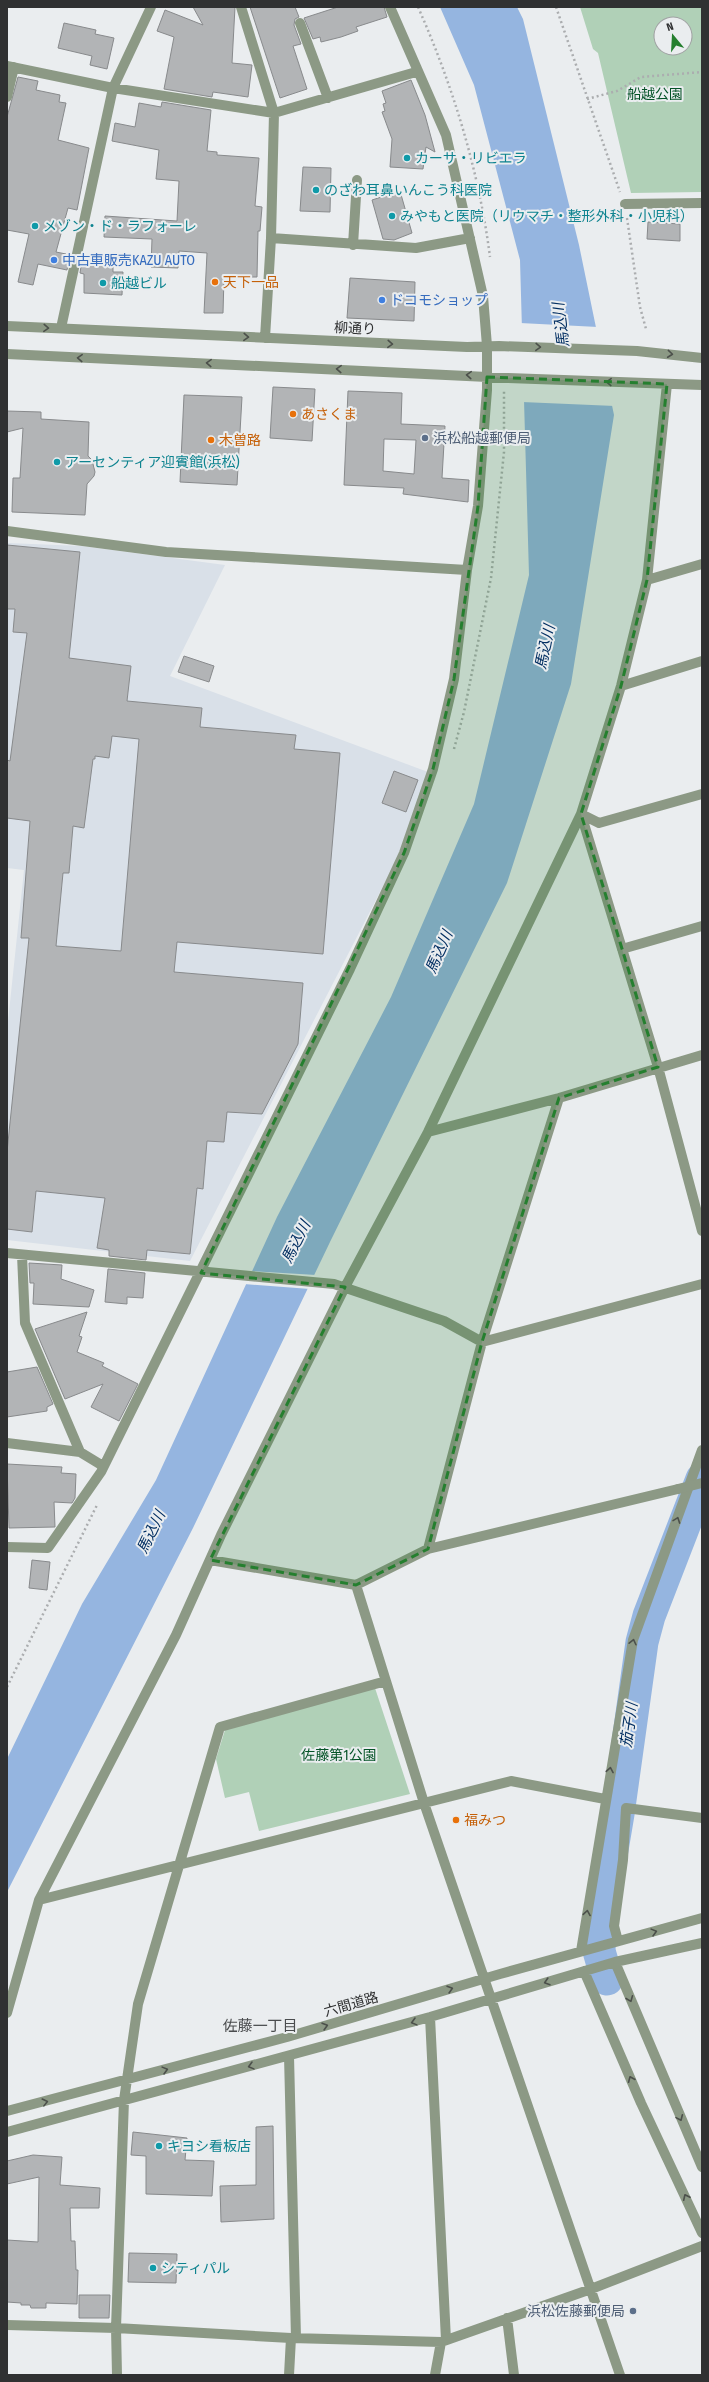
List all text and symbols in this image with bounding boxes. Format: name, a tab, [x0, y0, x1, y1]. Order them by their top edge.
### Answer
north arrow	[653, 16, 693, 56]
text: N	[665, 20, 675, 34]
park label: 船越公園	[627, 86, 683, 103]
place label: カーサ・リビエラ	[415, 150, 527, 167]
marker: カーサ・リビエラ	[402, 153, 412, 163]
place label: のざわ耳鼻いんこう科医院	[324, 182, 492, 199]
marker: のざわ耳鼻いんこう科医院	[311, 185, 321, 195]
place label: みやもと医院（リウマチ・整形外科・小児科）	[400, 208, 694, 225]
marker: みやもと医院（リウマチ・整形外科・小児科）	[387, 211, 397, 221]
place label: メゾン・ド・ラフォーレ	[43, 218, 197, 235]
marker: メゾン・ド・ラフォーレ	[30, 221, 40, 231]
place label: 中古車販売KAZU AUTO	[62, 252, 195, 269]
marker: 中古車販売KAZU AUTO	[49, 255, 59, 265]
place label: 天下一品	[223, 274, 279, 291]
place label: 船越ビル	[111, 275, 167, 292]
marker: 天下一品	[210, 277, 220, 287]
marker: 船越ビル	[98, 278, 108, 288]
place label: ドコモショップ	[390, 292, 488, 309]
marker: ドコモショップ	[377, 295, 387, 305]
water label: 馬込川	[549, 300, 573, 348]
street label: 柳通り	[334, 319, 376, 338]
one-way arrow	[43, 323, 49, 332]
one-way arrow	[243, 332, 249, 341]
one-way arrow	[387, 339, 393, 348]
one-way arrow	[535, 343, 541, 351]
one-way arrow	[667, 350, 673, 359]
one-way arrow	[77, 353, 83, 362]
one-way arrow	[206, 359, 212, 368]
one-way arrow	[336, 365, 342, 374]
one-way arrow	[466, 371, 472, 380]
one-way arrow	[606, 378, 612, 387]
place label: あさくま	[301, 406, 357, 423]
marker: あさくま	[288, 409, 298, 419]
place label: 浜松船越郵便局	[433, 430, 531, 447]
place label: 木曽路	[219, 432, 261, 449]
marker: 浜松船越郵便局	[420, 433, 430, 443]
marker: 木曽路	[206, 435, 216, 445]
place label: アーセンティア迎賓館(浜松)	[65, 454, 240, 471]
marker: アーセンティア迎賓館(浜松)	[52, 457, 62, 467]
water label: 馬込川	[532, 621, 559, 671]
water label: 馬込川	[422, 926, 457, 976]
water label: 馬込川	[278, 1216, 315, 1266]
water label: 馬込川	[133, 1506, 170, 1556]
one-way arrow	[672, 1517, 680, 1524]
one-way arrow	[628, 1639, 637, 1646]
water label: 茄子川	[617, 1699, 641, 1749]
park label: 佐藤第1公園	[301, 1747, 377, 1764]
one-way arrow	[606, 1767, 614, 1774]
place label: 福みつ	[464, 1812, 506, 1829]
marker: 福みつ	[451, 1815, 461, 1825]
one-way arrow	[583, 1910, 591, 1916]
one-way arrow	[650, 1928, 657, 1937]
one-way arrow	[544, 1977, 551, 1986]
one-way arrow	[446, 1985, 453, 1994]
street label: 六間道路	[322, 1989, 380, 2020]
one-way arrow	[625, 1994, 633, 2002]
district label: 佐藤一丁目	[222, 2017, 298, 2035]
one-way arrow	[411, 2017, 418, 2026]
one-way arrow	[321, 2022, 328, 2031]
one-way arrow	[248, 2061, 255, 2070]
one-way arrow	[161, 2066, 168, 2075]
one-way arrow	[628, 2076, 636, 2084]
one-way arrow	[42, 2098, 48, 2106]
one-way arrow	[675, 2114, 683, 2122]
place label: キヨシ看板店	[167, 2138, 251, 2155]
marker: キヨシ看板店	[154, 2141, 164, 2151]
one-way arrow	[682, 2194, 690, 2201]
place label: シティパル	[161, 2260, 230, 2277]
marker: シティパル	[148, 2263, 158, 2273]
place label: 浜松佐藤郵便局	[527, 2303, 625, 2320]
marker: 浜松佐藤郵便局	[628, 2306, 638, 2316]

